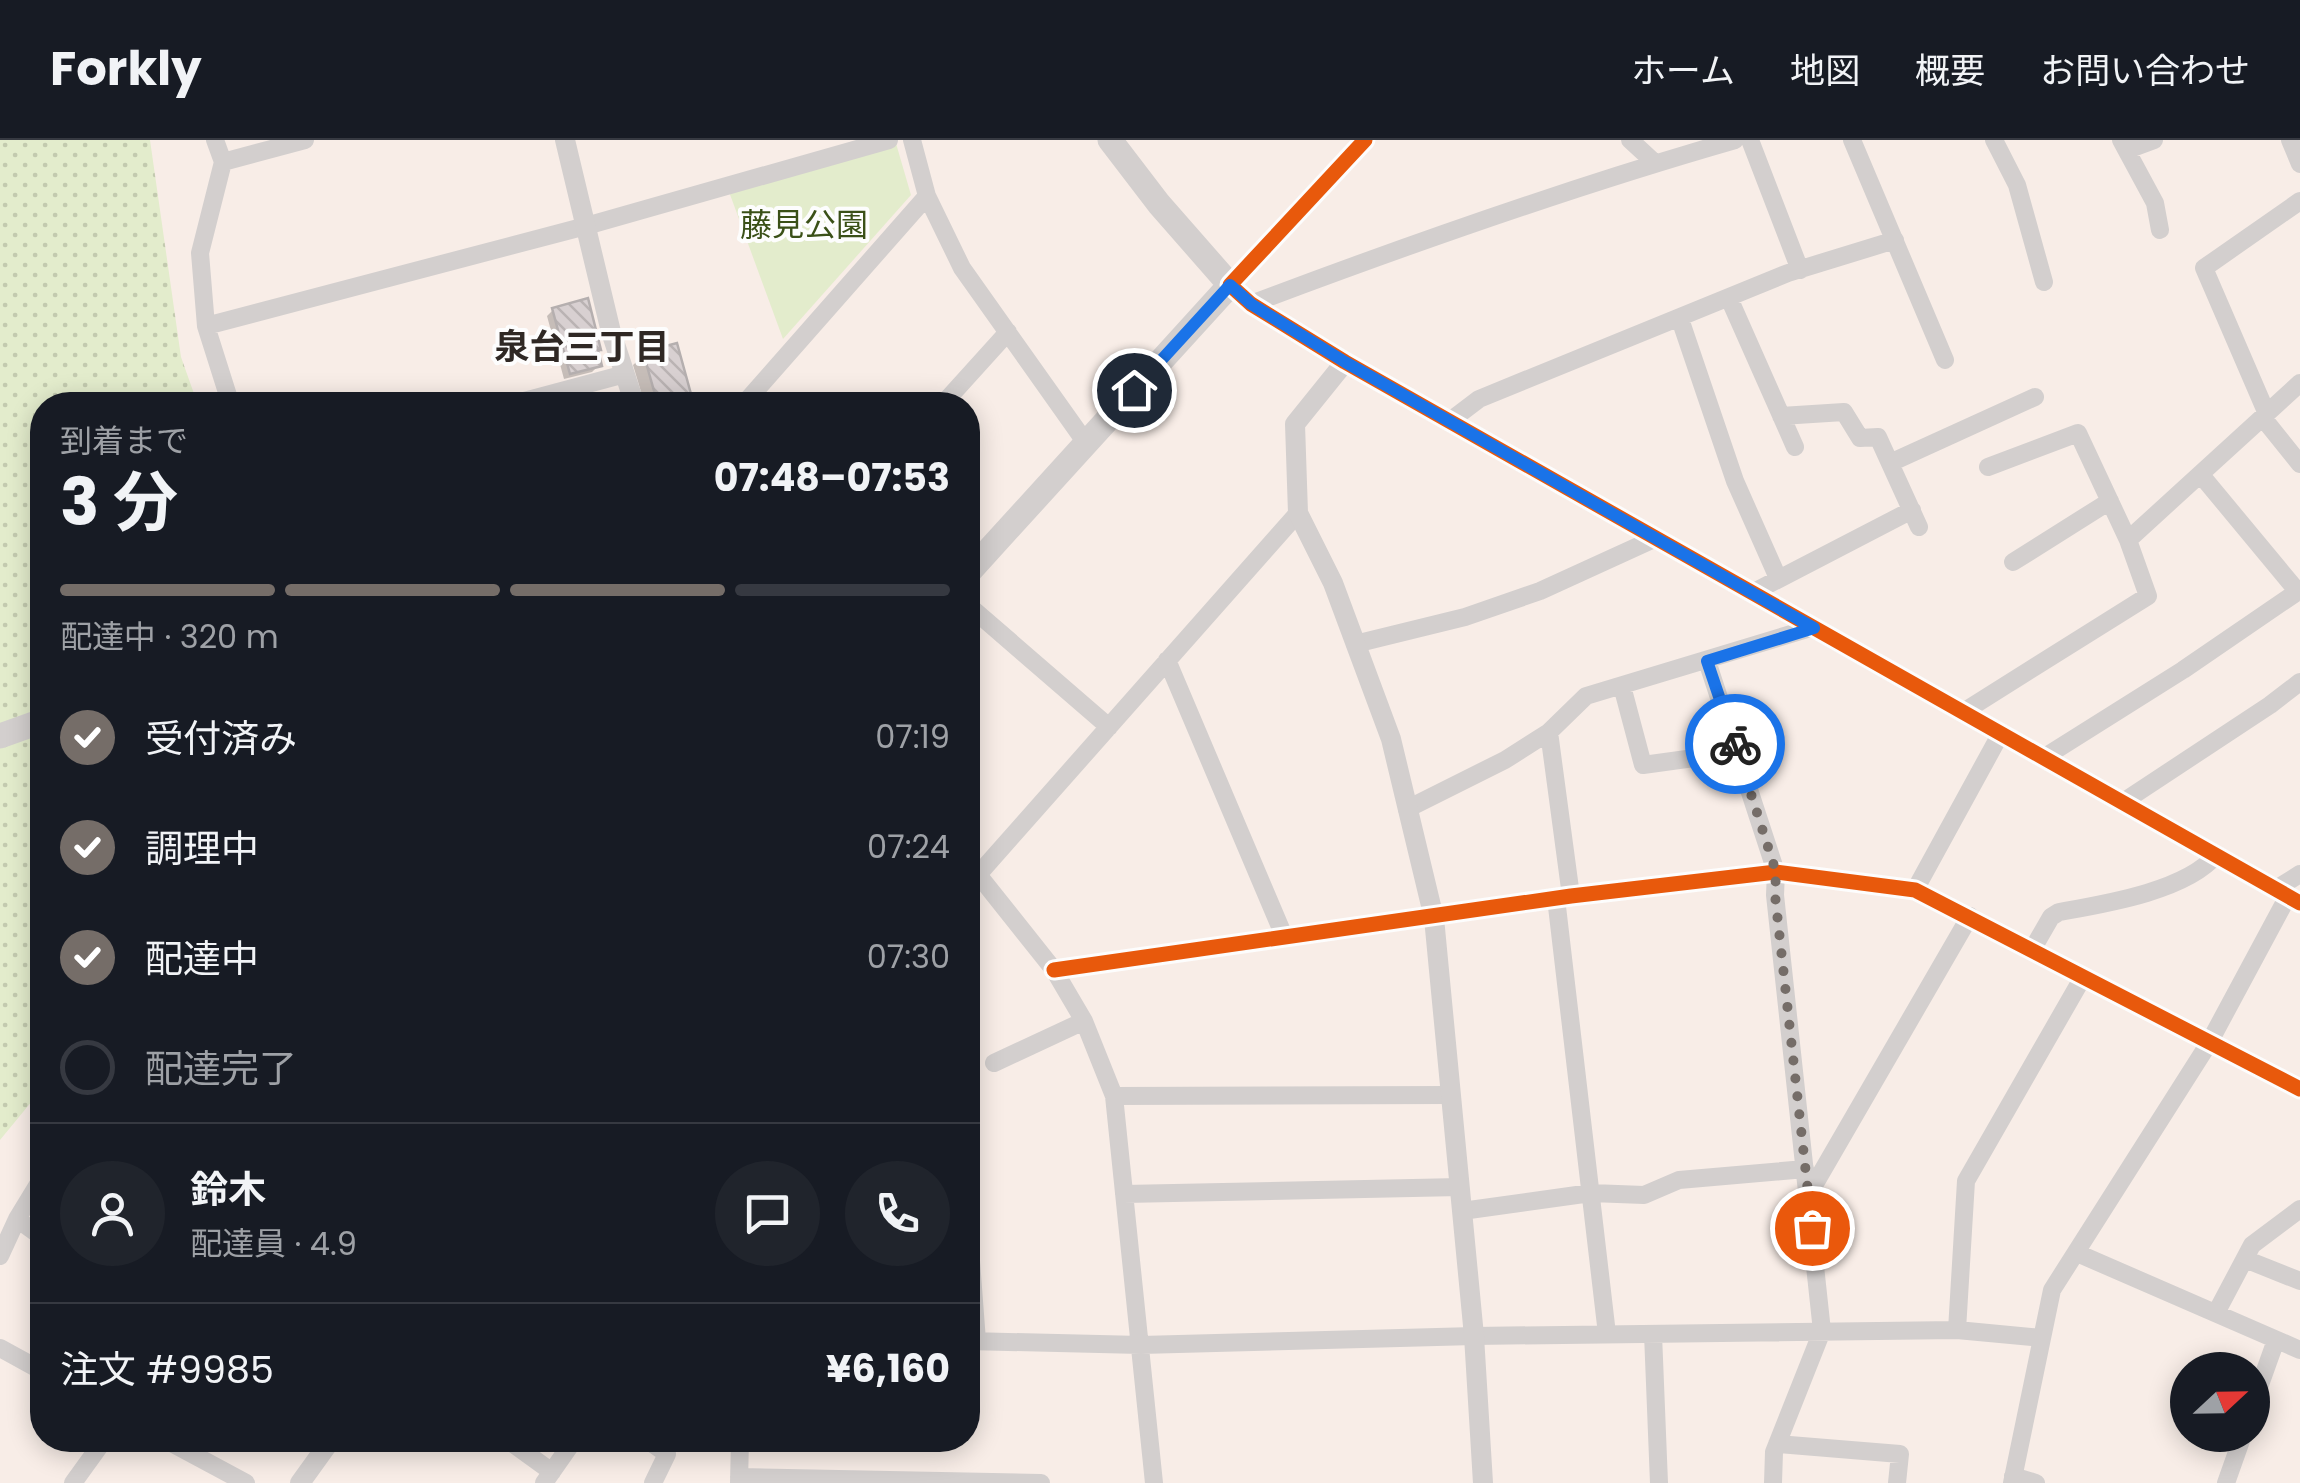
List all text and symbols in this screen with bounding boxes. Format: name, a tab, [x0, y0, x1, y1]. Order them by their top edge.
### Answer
text: Forkly	[50, 35, 202, 102]
text: ホーム	[1631, 46, 1735, 95]
text: 地図	[1790, 46, 1860, 95]
text: 概要	[1915, 46, 1985, 95]
text: お問い合わせ	[2040, 46, 2250, 95]
park label: 藤見公園	[740, 202, 868, 247]
district label: 泉台三丁目	[494, 322, 670, 371]
pin	[1092, 348, 1177, 433]
icon: home	[1107, 363, 1162, 418]
text: 到着まで	[60, 418, 188, 463]
text: 07:48–07:53	[714, 451, 950, 504]
text: 3 分	[60, 457, 178, 548]
text: 配達中 · 320 m	[60, 614, 279, 659]
courier	[1685, 694, 1785, 794]
icon: check	[60, 710, 115, 765]
text: 受付済み	[145, 712, 297, 765]
text: 07:19	[875, 714, 950, 759]
icon: bike	[1708, 717, 1763, 772]
icon: check	[60, 820, 115, 875]
text: 調理中	[145, 822, 259, 875]
text: 07:24	[867, 824, 950, 869]
icon: check	[60, 930, 115, 985]
text: 配達中	[145, 932, 259, 985]
text: 07:30	[867, 934, 950, 979]
text: 配達完了	[145, 1042, 297, 1095]
button: person	[60, 1161, 165, 1266]
button: chat	[715, 1161, 820, 1266]
button: phone	[845, 1161, 950, 1266]
text: 鈴木	[190, 1163, 266, 1216]
pin	[1770, 1186, 1855, 1271]
icon: bag	[1785, 1201, 1840, 1256]
text: 配達員 · 4.9	[190, 1221, 357, 1266]
text: ¥6,160	[826, 1342, 950, 1395]
text: 注文 #9985	[60, 1343, 274, 1396]
north arrow	[2170, 1352, 2270, 1452]
map controls	[2170, 1352, 2270, 1452]

